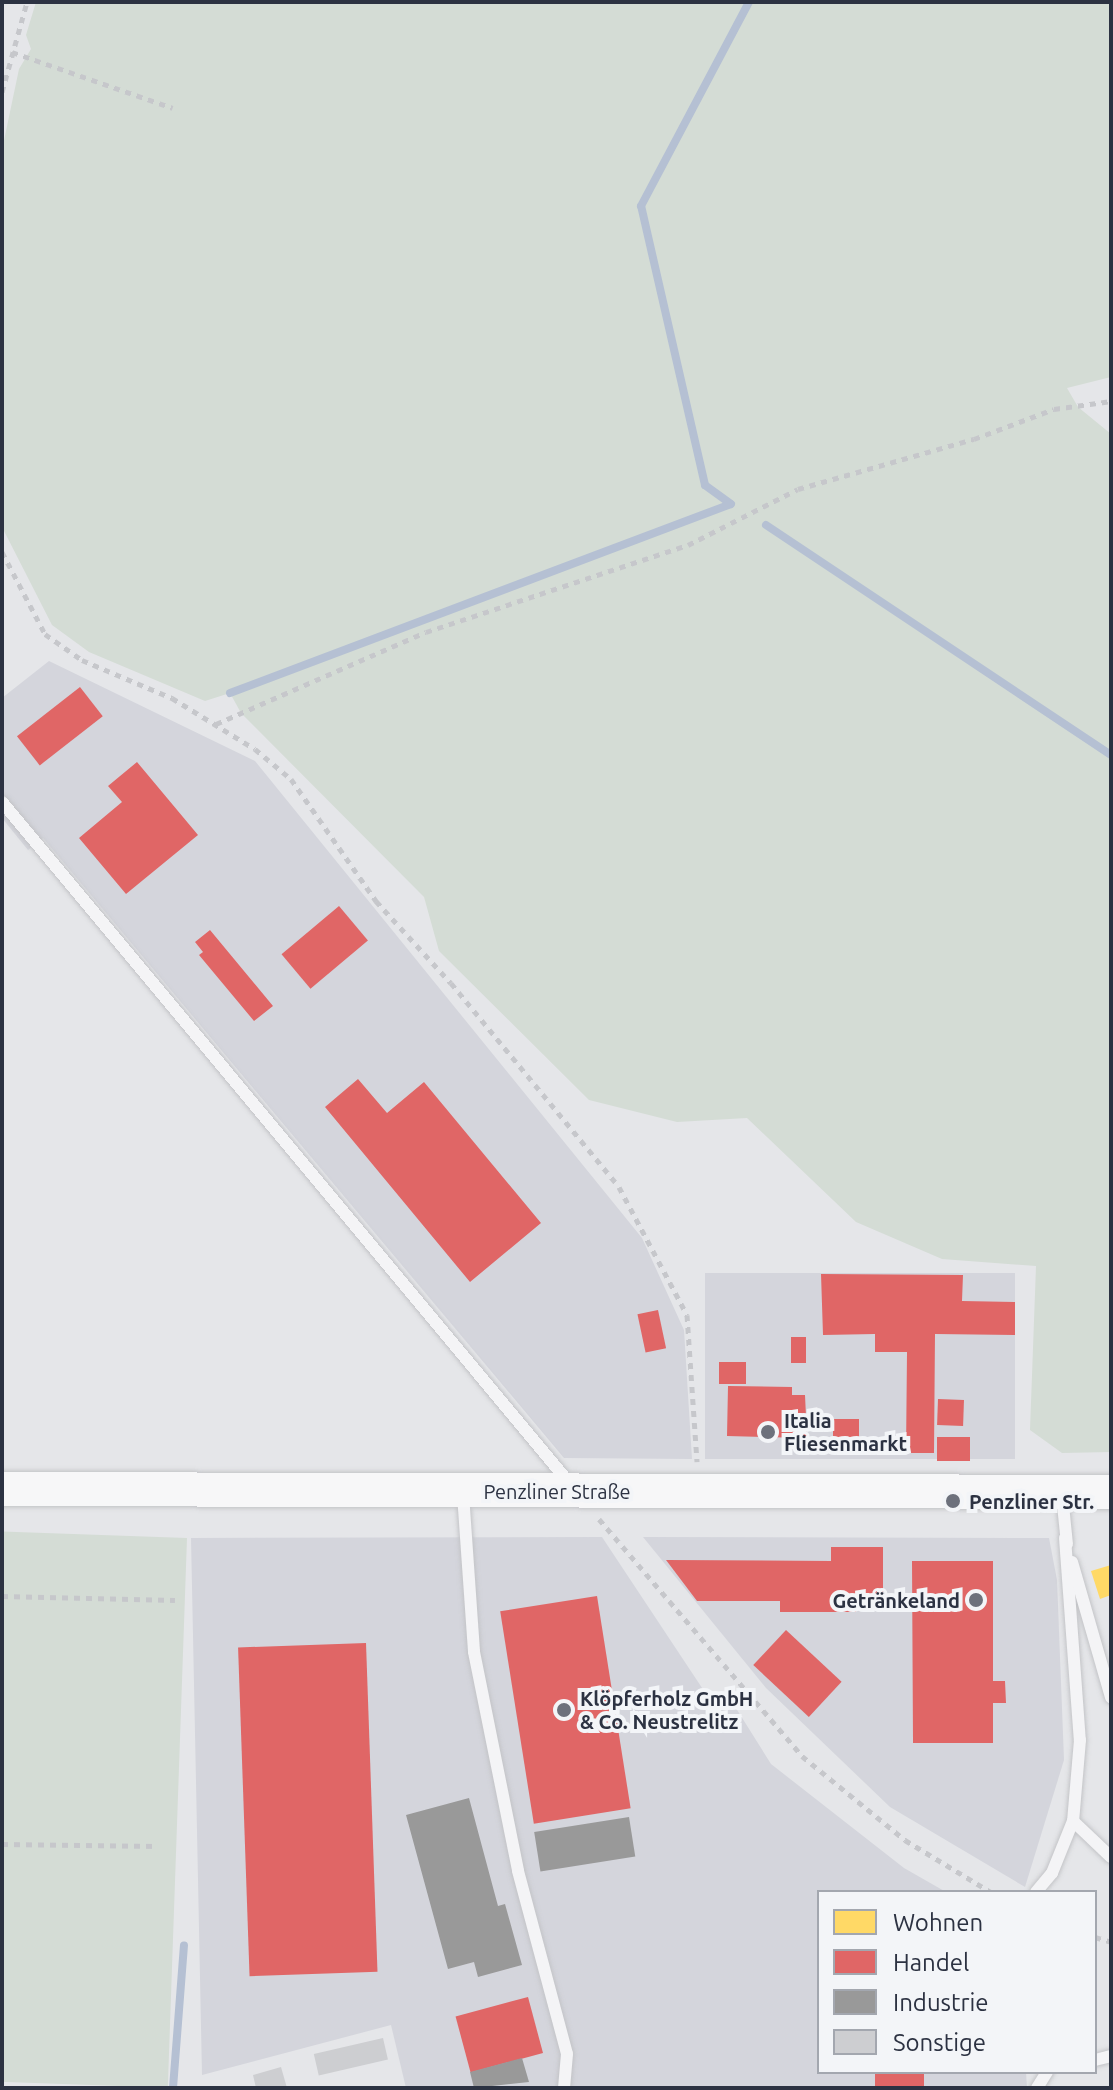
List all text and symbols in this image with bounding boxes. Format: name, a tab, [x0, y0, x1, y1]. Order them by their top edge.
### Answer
place label: Italia Fliesenmarkt	[784, 1408, 907, 1455]
marker: Italia Fliesenmarkt	[759, 1423, 777, 1441]
street label: Penzliner Straße	[483, 1479, 631, 1503]
place label: Penzliner Str.	[969, 1489, 1094, 1513]
marker: Penzliner Str.	[944, 1492, 962, 1510]
place label: Getränkeland	[832, 1588, 960, 1612]
marker: Getränkeland	[967, 1591, 985, 1609]
place label: Klöpferholz GmbH & Co. Neustrelitz	[580, 1686, 753, 1733]
marker: Klöpferholz GmbH & Co. Neustrelitz	[555, 1701, 573, 1719]
legend	[817, 1890, 1097, 2074]
text: Wohnen	[893, 1909, 983, 1936]
text: Handel	[893, 1949, 969, 1976]
text: Industrie	[893, 1989, 989, 2016]
text: Sonstige	[893, 2029, 986, 2056]

